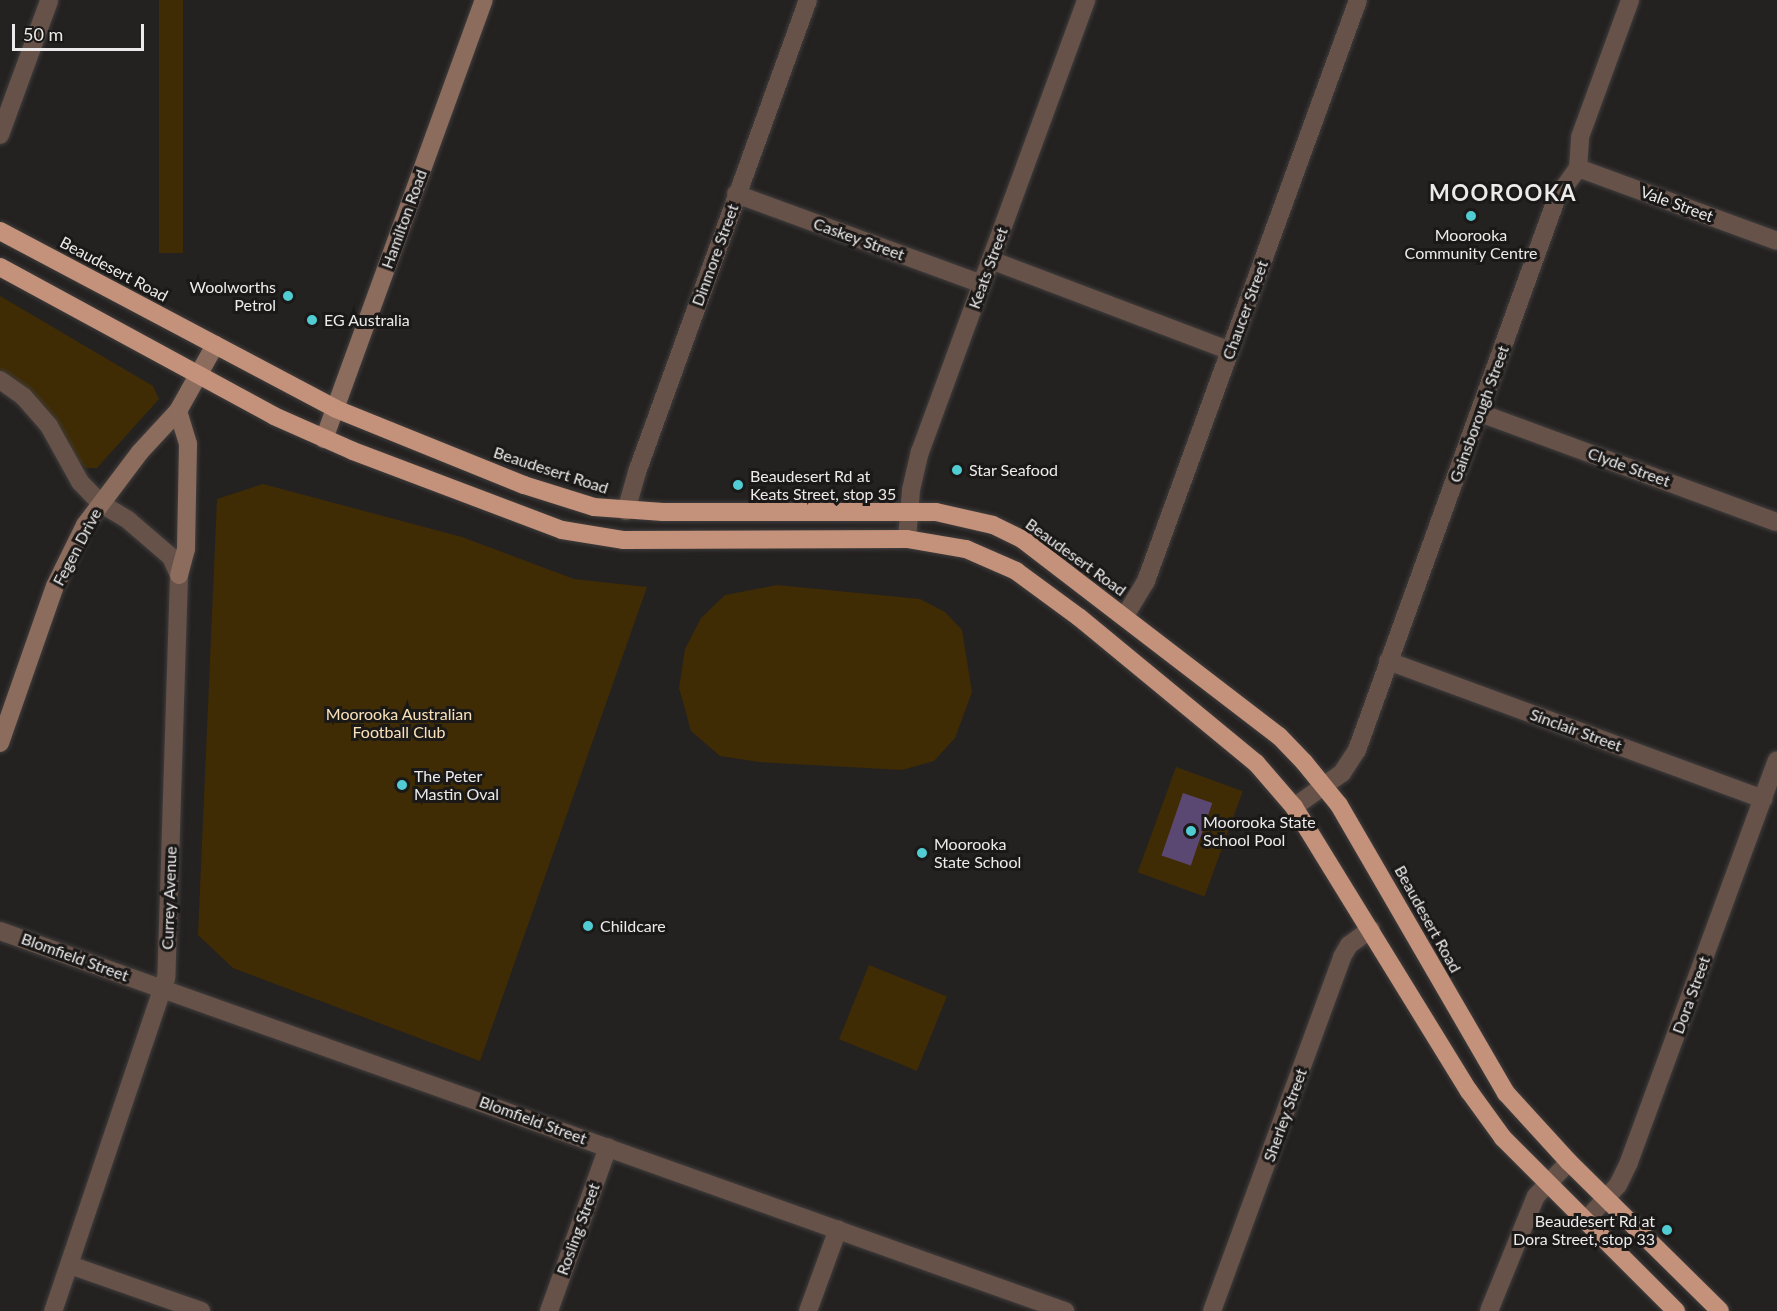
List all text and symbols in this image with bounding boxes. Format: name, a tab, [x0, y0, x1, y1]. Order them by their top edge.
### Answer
scale bar	[15, 12, 147, 50]
text: 50 m	[23, 23, 63, 45]
street label: Hamilton Road	[377, 167, 431, 271]
district label: MOOROOKA	[1429, 180, 1577, 206]
street label: Vale Street	[1638, 182, 1716, 226]
street label: Dinmore Street	[688, 201, 742, 309]
marker: Moorooka Community Centre	[1464, 209, 1478, 223]
street label: Caskey Street	[811, 214, 907, 264]
street label: Keats Street	[964, 225, 1012, 311]
place label: Moorooka Community Centre	[1404, 225, 1538, 263]
street label: Beaudesert Road	[57, 232, 171, 306]
street label: Chaucer Street	[1218, 258, 1272, 362]
place label: Woolworths Petrol	[189, 277, 276, 315]
marker: Woolworths Petrol	[281, 289, 295, 303]
place label: EG Australia	[324, 310, 410, 330]
marker: EG Australia	[305, 313, 319, 327]
street label: Gainsborough Street	[1445, 343, 1513, 485]
street label: Beaudesert Road	[491, 442, 611, 498]
street label: Clyde Street	[1585, 443, 1673, 491]
place label: Star Seafood	[969, 460, 1058, 480]
marker: Star Seafood	[950, 463, 964, 477]
place label: Beaudesert Rd at Keats Street, stop 35	[750, 466, 896, 504]
marker: Beaudesert Rd at Keats Street, stop 35	[731, 478, 745, 492]
street label: Fegen Drive	[49, 505, 105, 589]
street label: Beaudesert Road	[1022, 514, 1130, 600]
park label: Moorooka Australian Football Club	[326, 704, 472, 742]
street label: Sinclair Street	[1527, 704, 1625, 756]
place label: The Peter Mastin Oval	[414, 766, 499, 804]
marker: The Peter Mastin Oval	[395, 778, 409, 792]
place label: Moorooka State School Pool	[1203, 812, 1316, 850]
marker: Moorooka State School Pool	[1184, 824, 1198, 838]
place label: Moorooka State School	[934, 834, 1021, 872]
street label: Currey Avenue	[158, 846, 180, 950]
marker: Moorooka State School	[915, 846, 929, 860]
street label: Beaudesert Road	[1391, 862, 1465, 976]
place label: Childcare	[600, 916, 666, 936]
marker: Childcare	[581, 919, 595, 933]
street label: Blomfield Street	[19, 929, 131, 985]
street label: Dora Street	[1668, 954, 1714, 1036]
street label: Sherley Street	[1259, 1066, 1311, 1164]
street label: Blomfield Street	[477, 1092, 589, 1148]
street label: Rosling Street	[552, 1180, 604, 1278]
place label: Beaudesert Rd at Dora Street, stop 33	[1513, 1211, 1655, 1249]
marker: Beaudesert Rd at Dora Street, stop 33	[1660, 1223, 1674, 1237]

